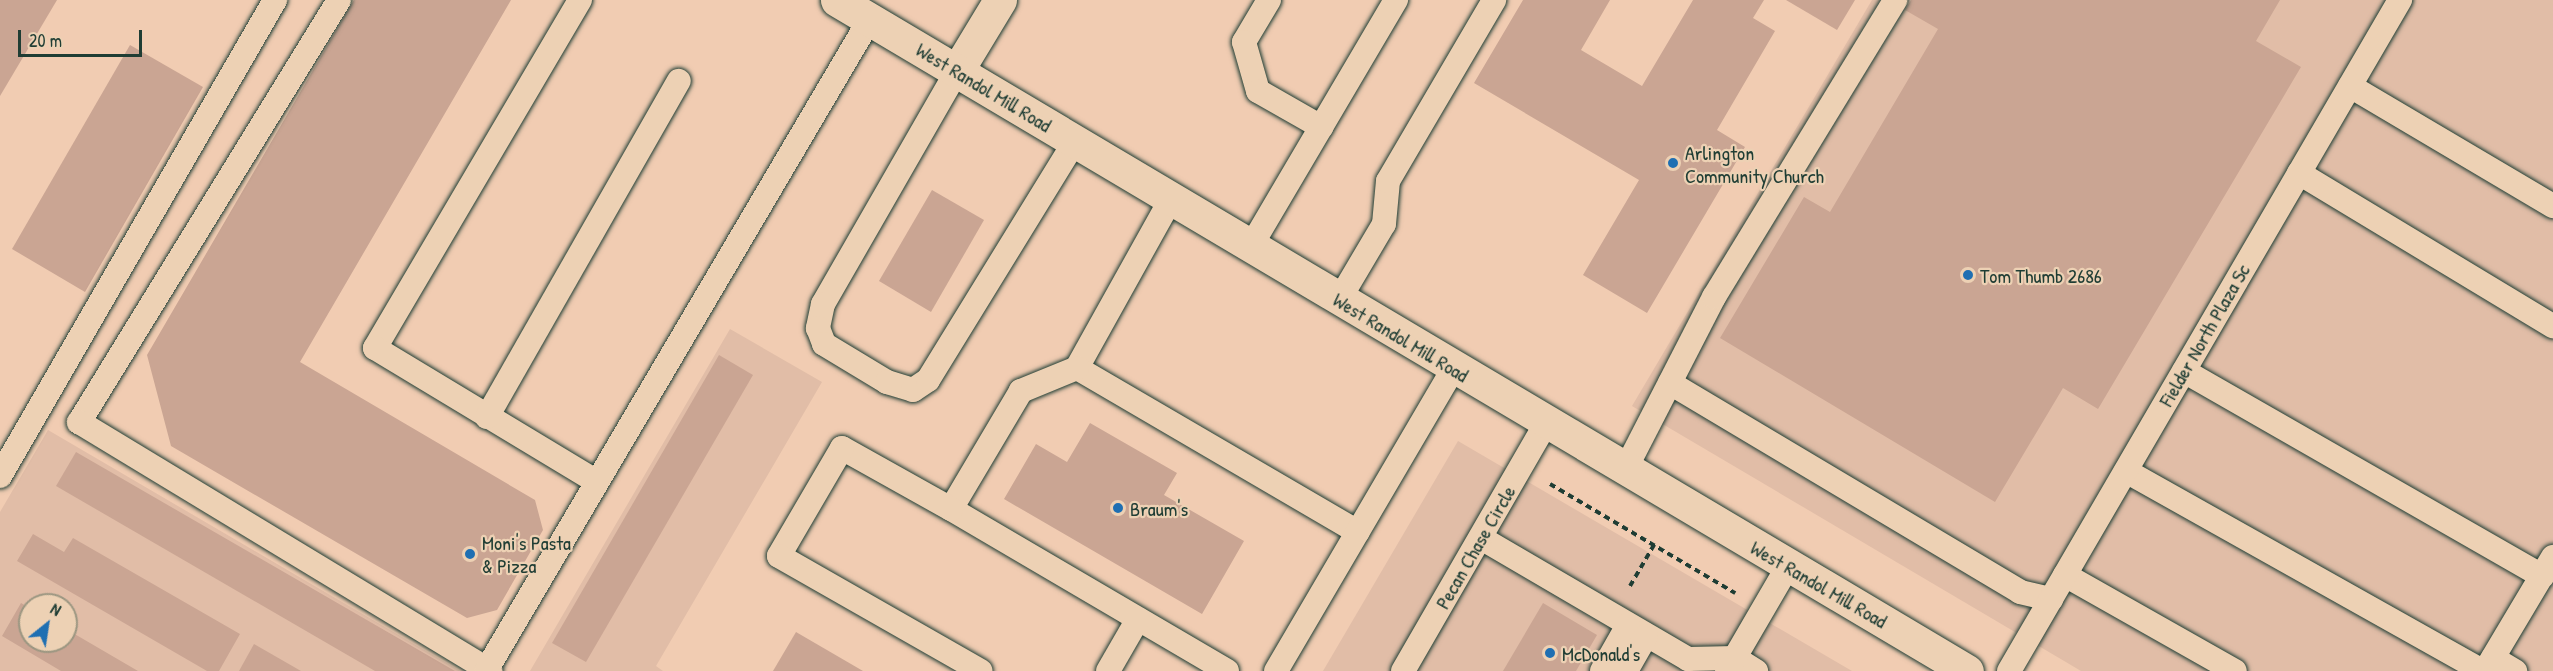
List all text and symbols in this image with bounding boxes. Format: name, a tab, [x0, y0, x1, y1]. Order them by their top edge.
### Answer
scale bar	[21, 18, 146, 56]
text: 20 m	[29, 28, 62, 53]
street label: West Randol Mill Road	[912, 37, 1056, 137]
place label: Arlington Community Church	[1685, 140, 1824, 187]
marker: Arlington Community Church	[1666, 156, 1680, 170]
street label: Fielder North Plaza Sc	[2154, 260, 2254, 410]
place label: Tom Thumb 2686	[1980, 263, 2102, 287]
marker: Tom Thumb 2686	[1961, 268, 1975, 282]
street label: West Randol Mill Road	[1329, 287, 1473, 387]
street label: Pecan Chase Circle	[1430, 481, 1520, 613]
place label: Braum's	[1130, 496, 1188, 520]
marker: Braum's	[1111, 501, 1125, 515]
place label: Moni's Pasta & Pizza	[482, 530, 571, 577]
street label: West Randol Mill Road	[1746, 535, 1892, 633]
marker: Moni's Pasta & Pizza	[463, 547, 477, 561]
north arrow	[18, 593, 78, 653]
text: N	[47, 597, 65, 621]
place label: McDonald's	[1562, 641, 1640, 665]
marker: McDonald's	[1543, 646, 1557, 660]

